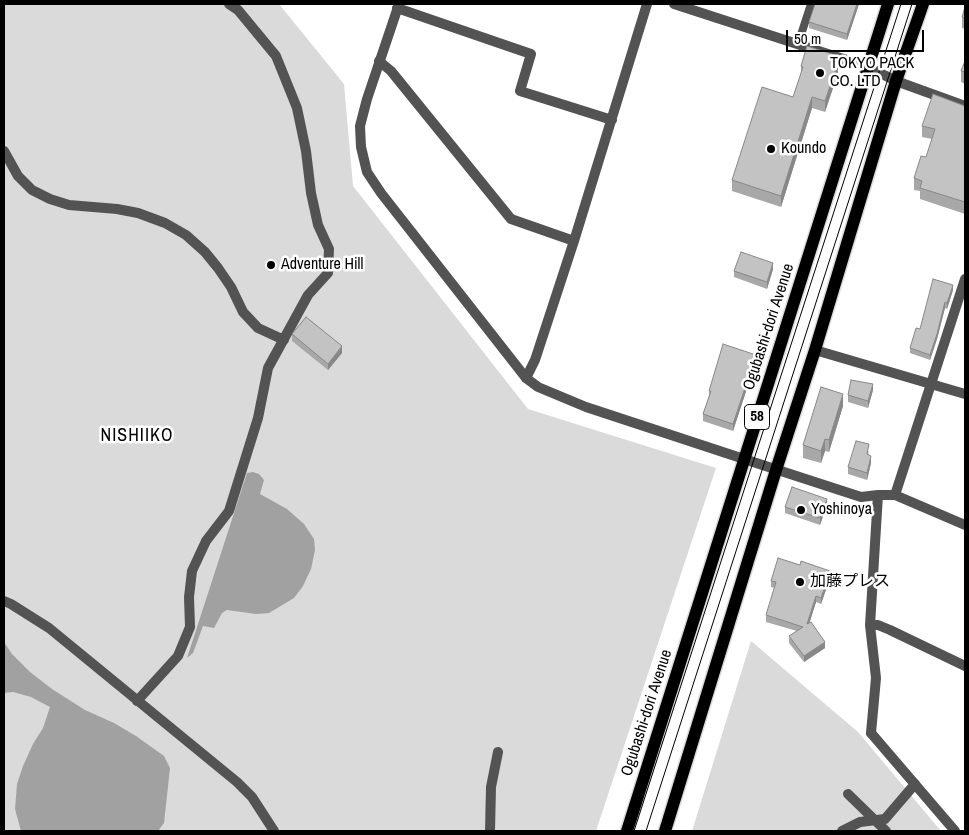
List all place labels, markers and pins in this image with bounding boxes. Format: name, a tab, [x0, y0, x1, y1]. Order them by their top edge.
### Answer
place label: TOKYO PACK CO. LTD	[830, 54, 914, 92]
marker: TOKYO PACK CO. LTD	[814, 67, 826, 79]
place label: Koundo	[781, 139, 826, 159]
marker: Koundo	[765, 143, 777, 155]
place label: Adventure Hill	[281, 255, 363, 275]
marker: Adventure Hill	[265, 259, 277, 271]
place label: Yoshinoya	[811, 500, 872, 520]
marker: Yoshinoya	[795, 504, 807, 516]
place label: 加藤プレス	[810, 572, 890, 592]
marker: 加藤プレス	[794, 576, 806, 588]

